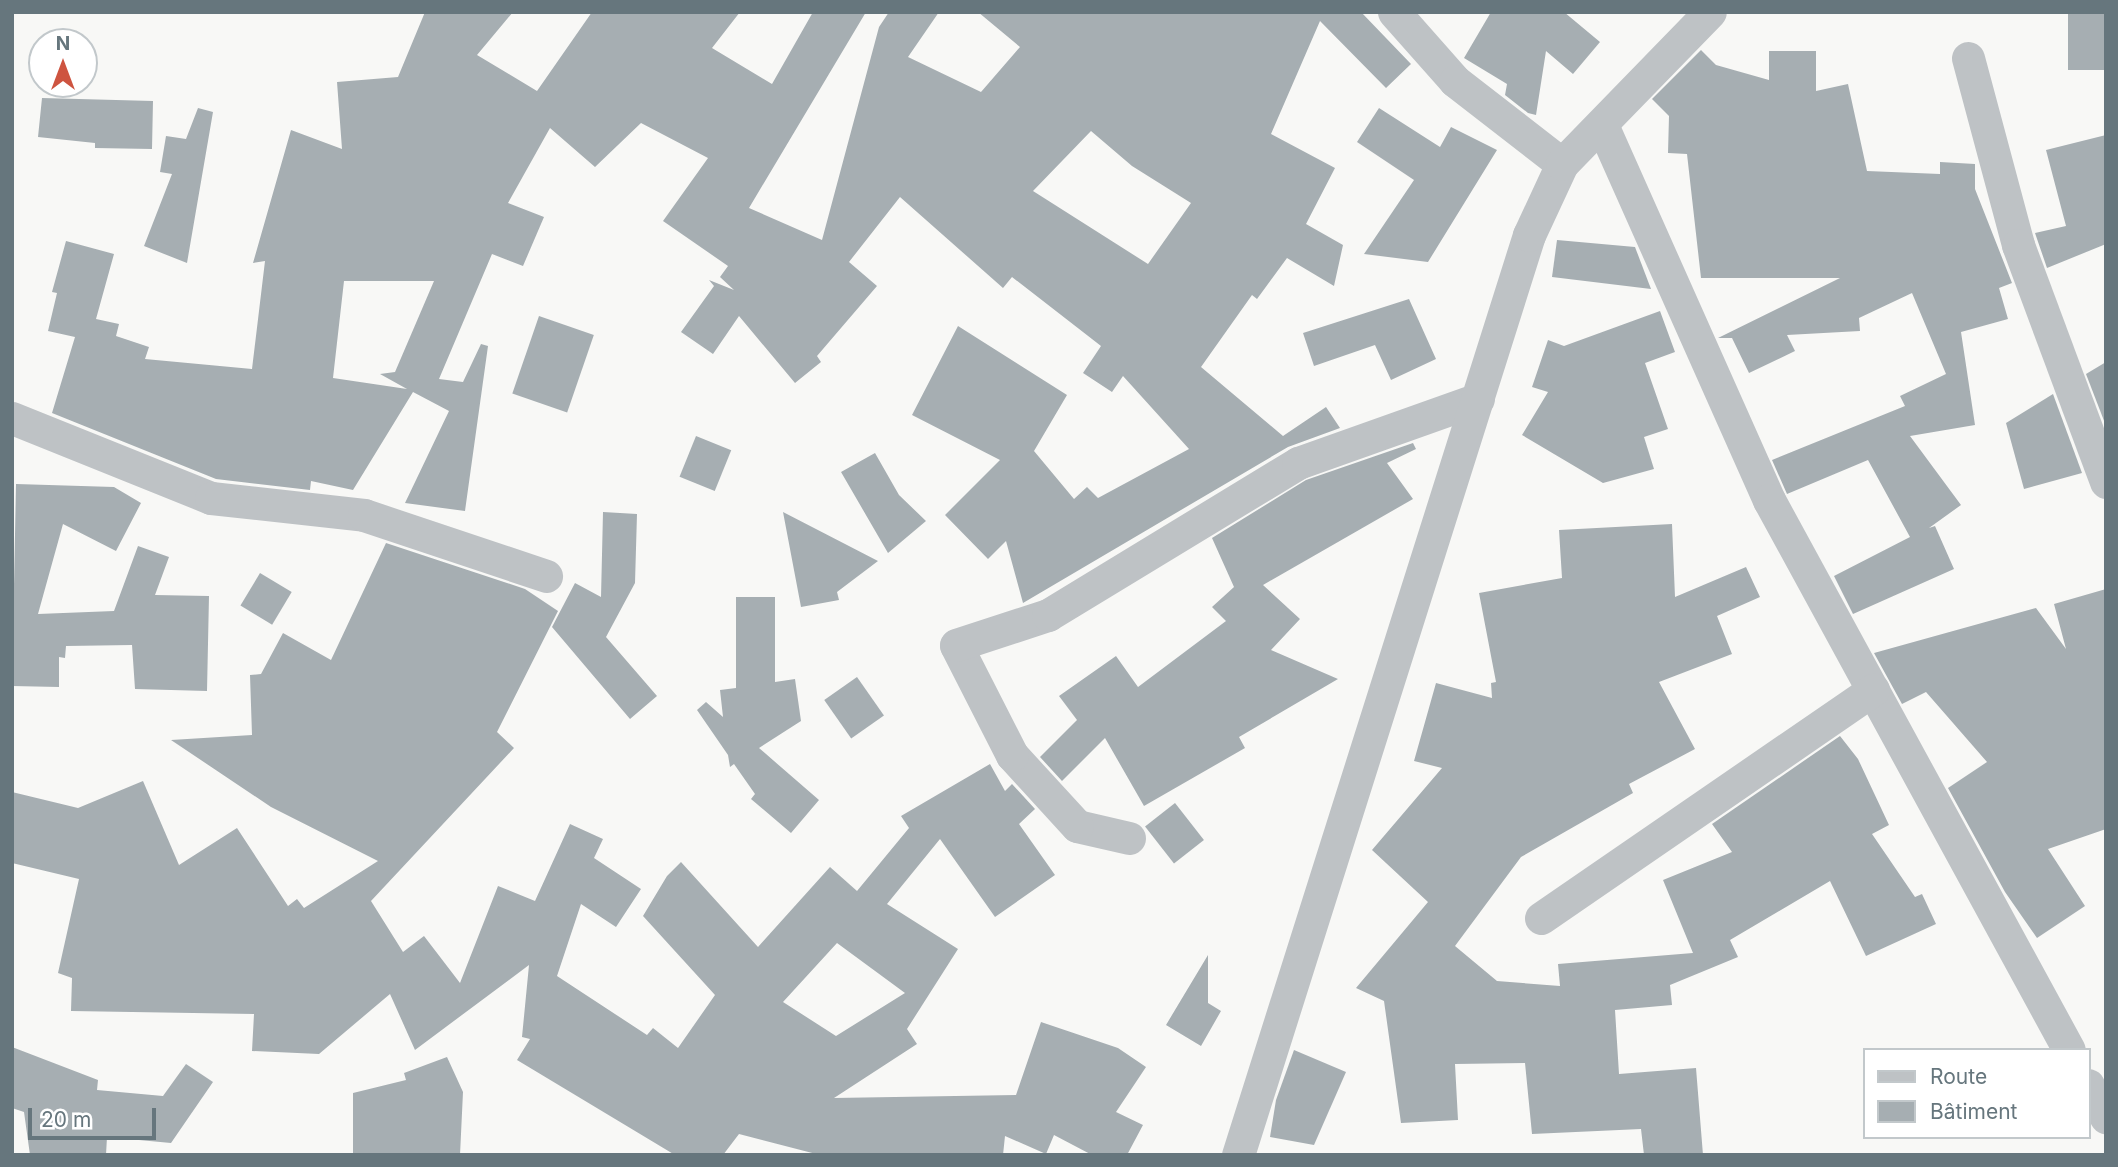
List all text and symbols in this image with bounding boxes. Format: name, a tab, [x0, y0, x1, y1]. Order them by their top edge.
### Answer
north arrow	[28, 28, 98, 98]
text: N	[56, 32, 70, 55]
legend	[1862, 1048, 2090, 1139]
text: Route	[1930, 1064, 1987, 1089]
scale bar	[32, 1094, 159, 1138]
text: Bâtiment	[1930, 1099, 2017, 1124]
text: 20 m	[41, 1107, 91, 1132]

